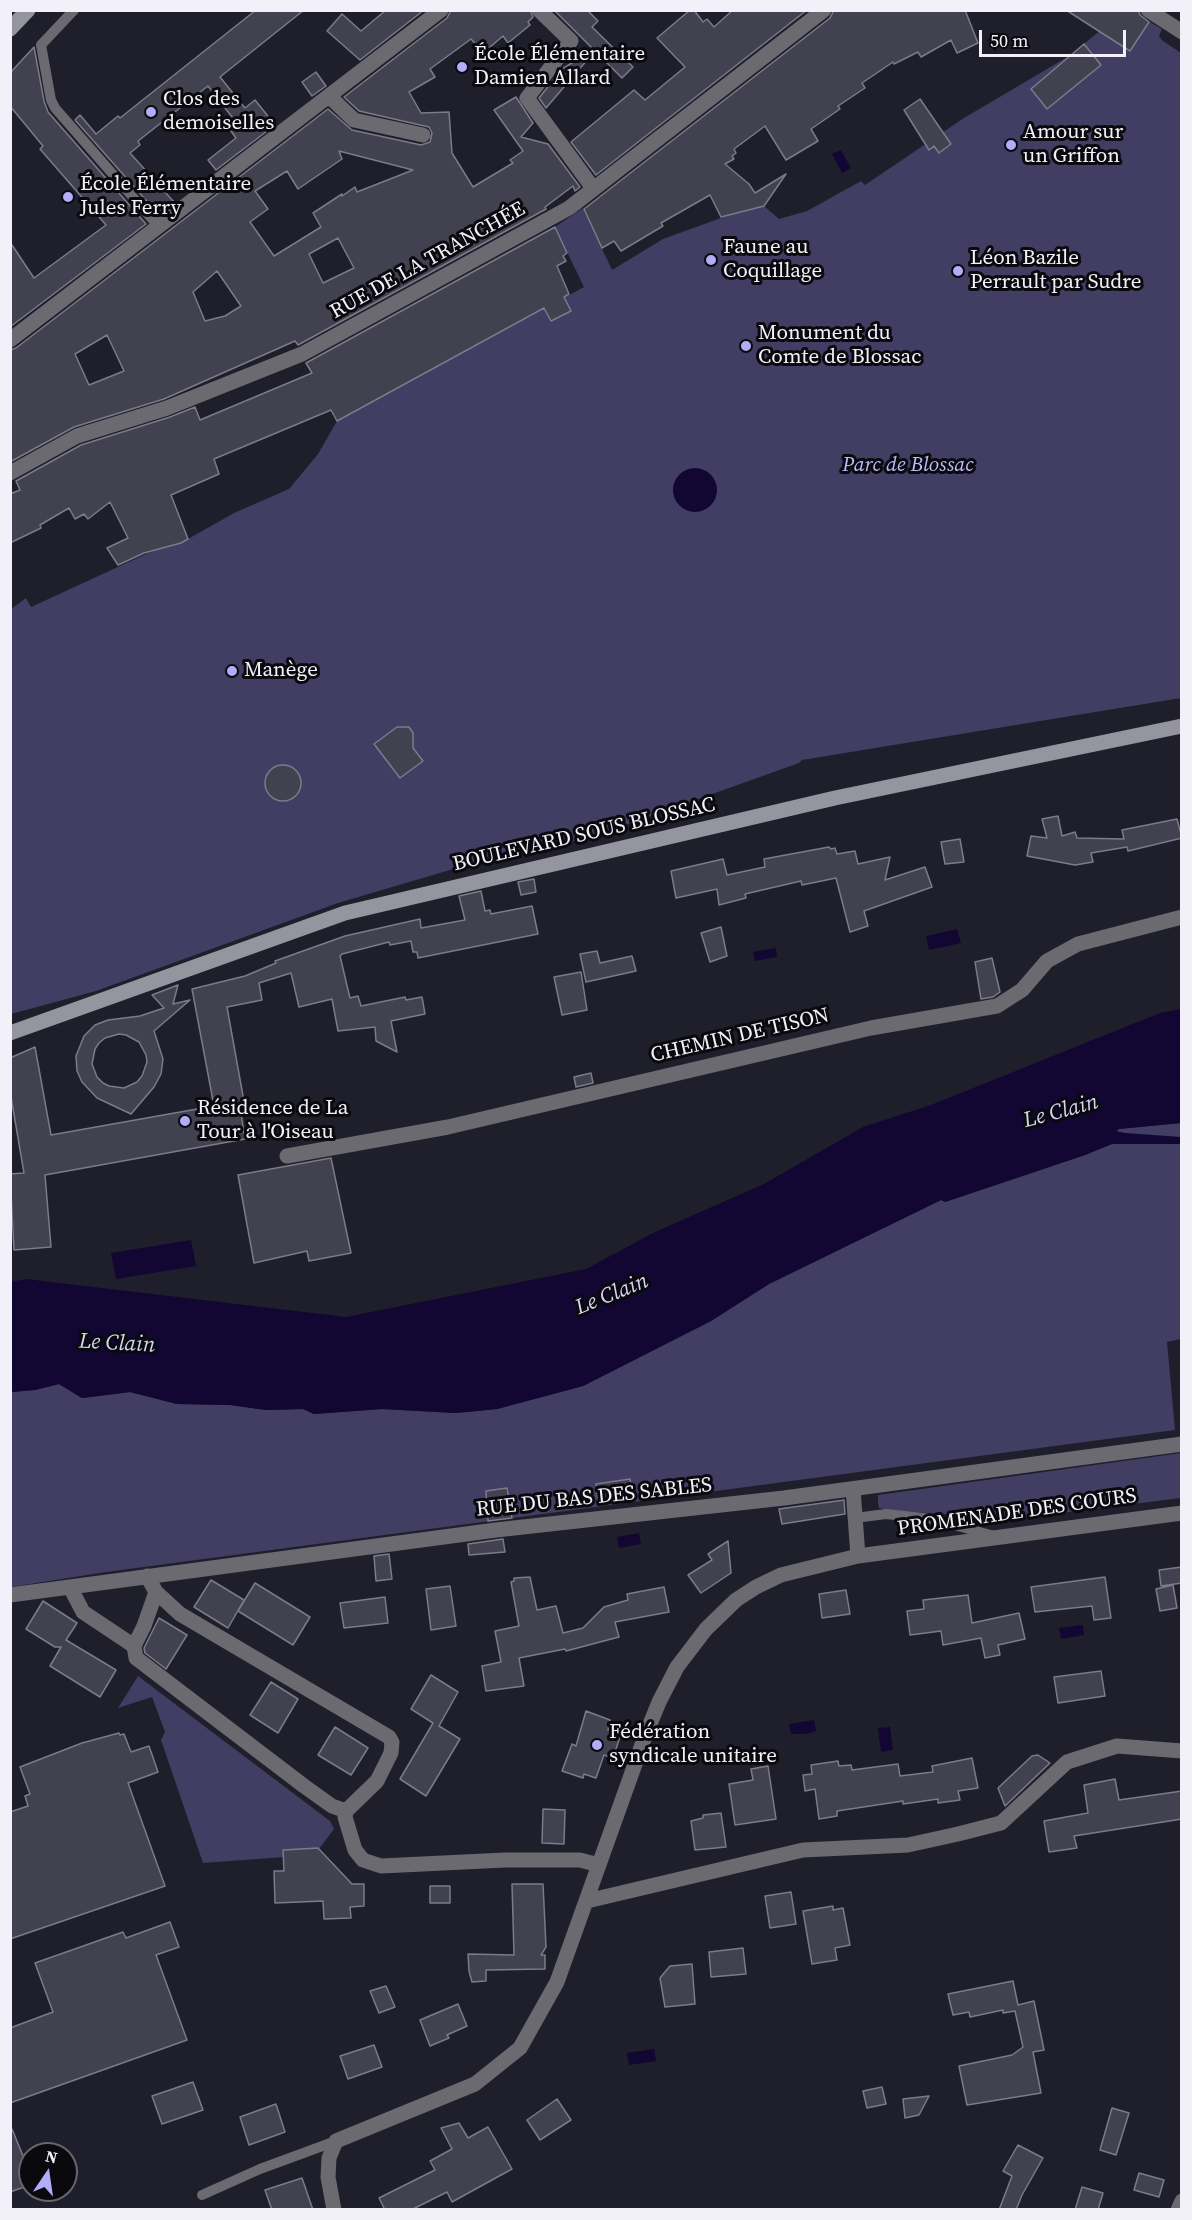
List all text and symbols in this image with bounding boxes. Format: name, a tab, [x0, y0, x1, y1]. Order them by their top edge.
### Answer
scale bar	[982, 18, 1129, 56]
text: 50 m	[990, 28, 1028, 53]
place label: École Élémentaire Damien Allard	[474, 42, 645, 92]
marker: École Élémentaire Damien Allard	[455, 60, 469, 74]
place label: Clos des demoiselles	[163, 87, 274, 137]
marker: Clos des demoiselles	[144, 105, 158, 119]
place label: Amour sur un Griffon	[1023, 120, 1123, 170]
marker: Amour sur un Griffon	[1004, 138, 1018, 152]
place label: École Élémentaire Jules Ferry	[80, 172, 251, 222]
marker: École Élémentaire Jules Ferry	[61, 190, 75, 204]
street label: RUE DE LA TRANCHÉE	[326, 197, 530, 325]
place label: Faune au Coquillage	[723, 235, 822, 285]
place label: Léon Bazile Perrault par Sudre	[970, 246, 1142, 296]
marker: Faune au Coquillage	[704, 253, 718, 267]
marker: Léon Bazile Perrault par Sudre	[951, 264, 965, 278]
place label: Monument du Comte de Blossac	[758, 321, 921, 371]
marker: Monument du Comte de Blossac	[739, 339, 753, 353]
park label: Parc de Blossac	[842, 453, 974, 479]
place label: Manège	[244, 658, 318, 684]
marker: Manège	[225, 664, 239, 678]
street label: BOULEVARD SOUS BLOSSAC	[451, 793, 717, 877]
street label: CHEMIN DE TISON	[648, 1003, 832, 1069]
water label: Le Clain	[1021, 1089, 1101, 1135]
place label: Résidence de La Tour à l'Oiseau	[197, 1096, 348, 1146]
marker: Résidence de La Tour à l'Oiseau	[178, 1114, 192, 1128]
water label: Le Clain	[572, 1268, 652, 1322]
water label: Le Clain	[78, 1329, 156, 1359]
street label: RUE DU BAS DES SABLES	[475, 1473, 713, 1523]
street label: PROMENADE DES COURS	[896, 1484, 1138, 1542]
place label: Fédération syndicale unitaire	[609, 1720, 777, 1770]
marker: Fédération syndicale unitaire	[590, 1738, 604, 1752]
north arrow	[18, 2142, 78, 2202]
text: N	[43, 2144, 60, 2168]

